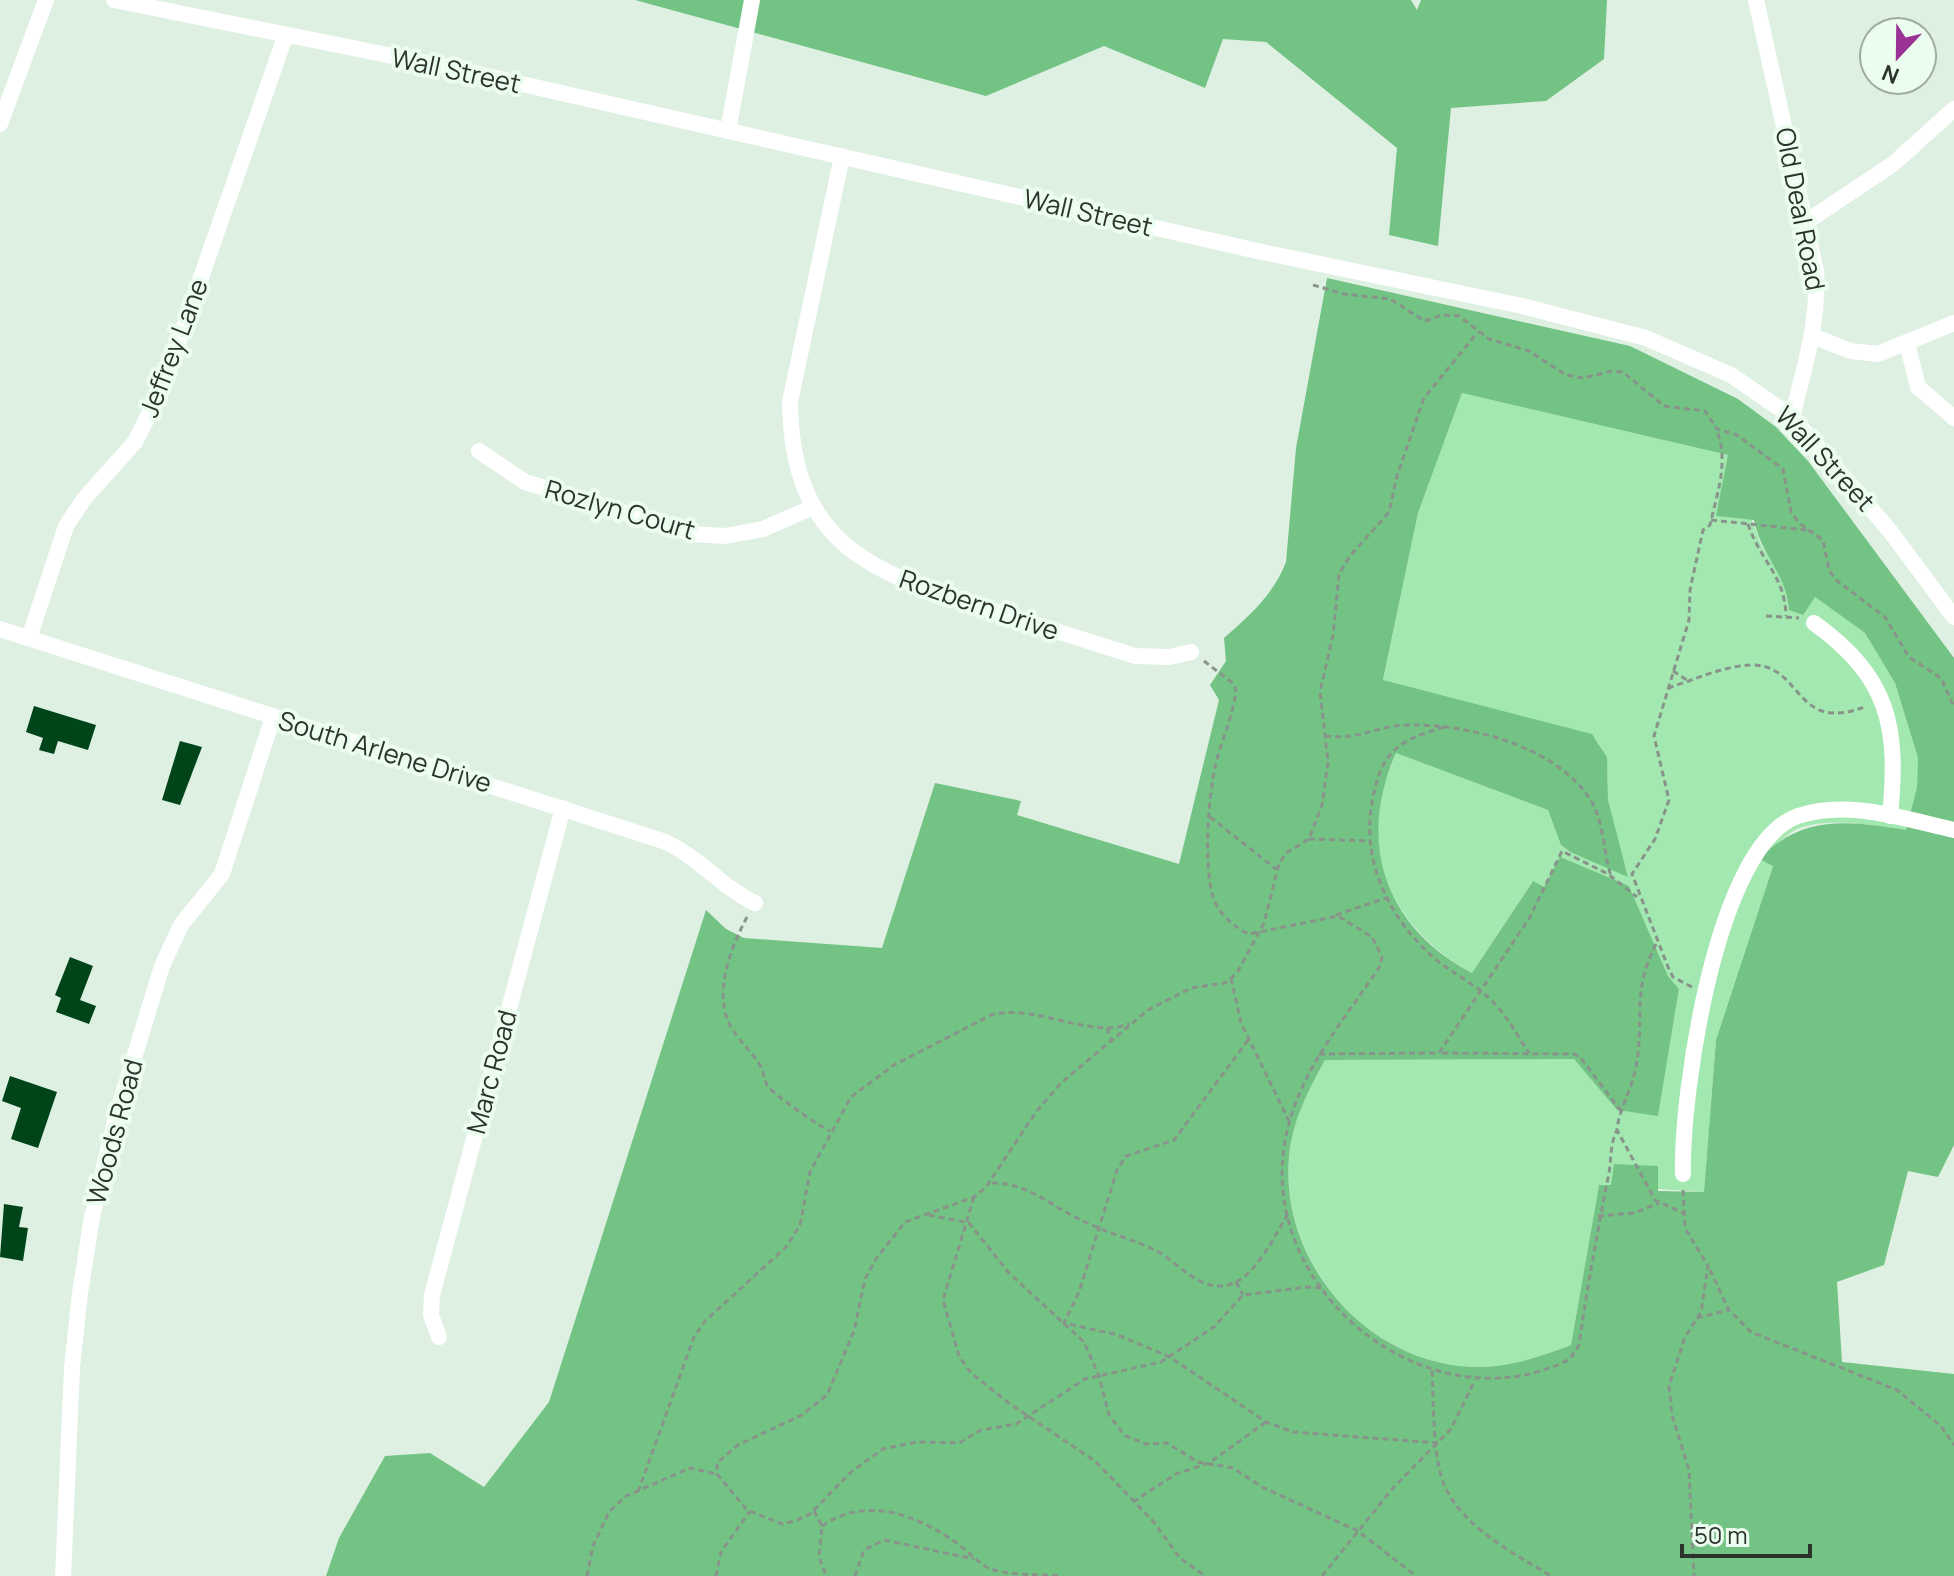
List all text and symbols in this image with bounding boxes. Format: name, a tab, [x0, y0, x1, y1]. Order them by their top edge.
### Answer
north arrow	[1858, 16, 1938, 96]
street label: Wall Street	[388, 39, 524, 101]
text: N	[1878, 58, 1903, 91]
street label: Old Deal Road	[1768, 124, 1834, 293]
street label: Wall Street	[1020, 180, 1156, 244]
street label: Jeffrey Lane	[130, 273, 216, 422]
street label: Wall Street	[1768, 398, 1884, 519]
street label: Rozlyn Court	[541, 470, 700, 548]
street label: Rozbern Drive	[895, 560, 1064, 648]
street label: South Arlene Drive	[274, 701, 496, 801]
street label: Marc Road	[457, 1006, 525, 1138]
street label: Woods Road	[77, 1055, 151, 1209]
scale bar	[1682, 1508, 1810, 1558]
text: 50 m	[1694, 1518, 1748, 1551]

